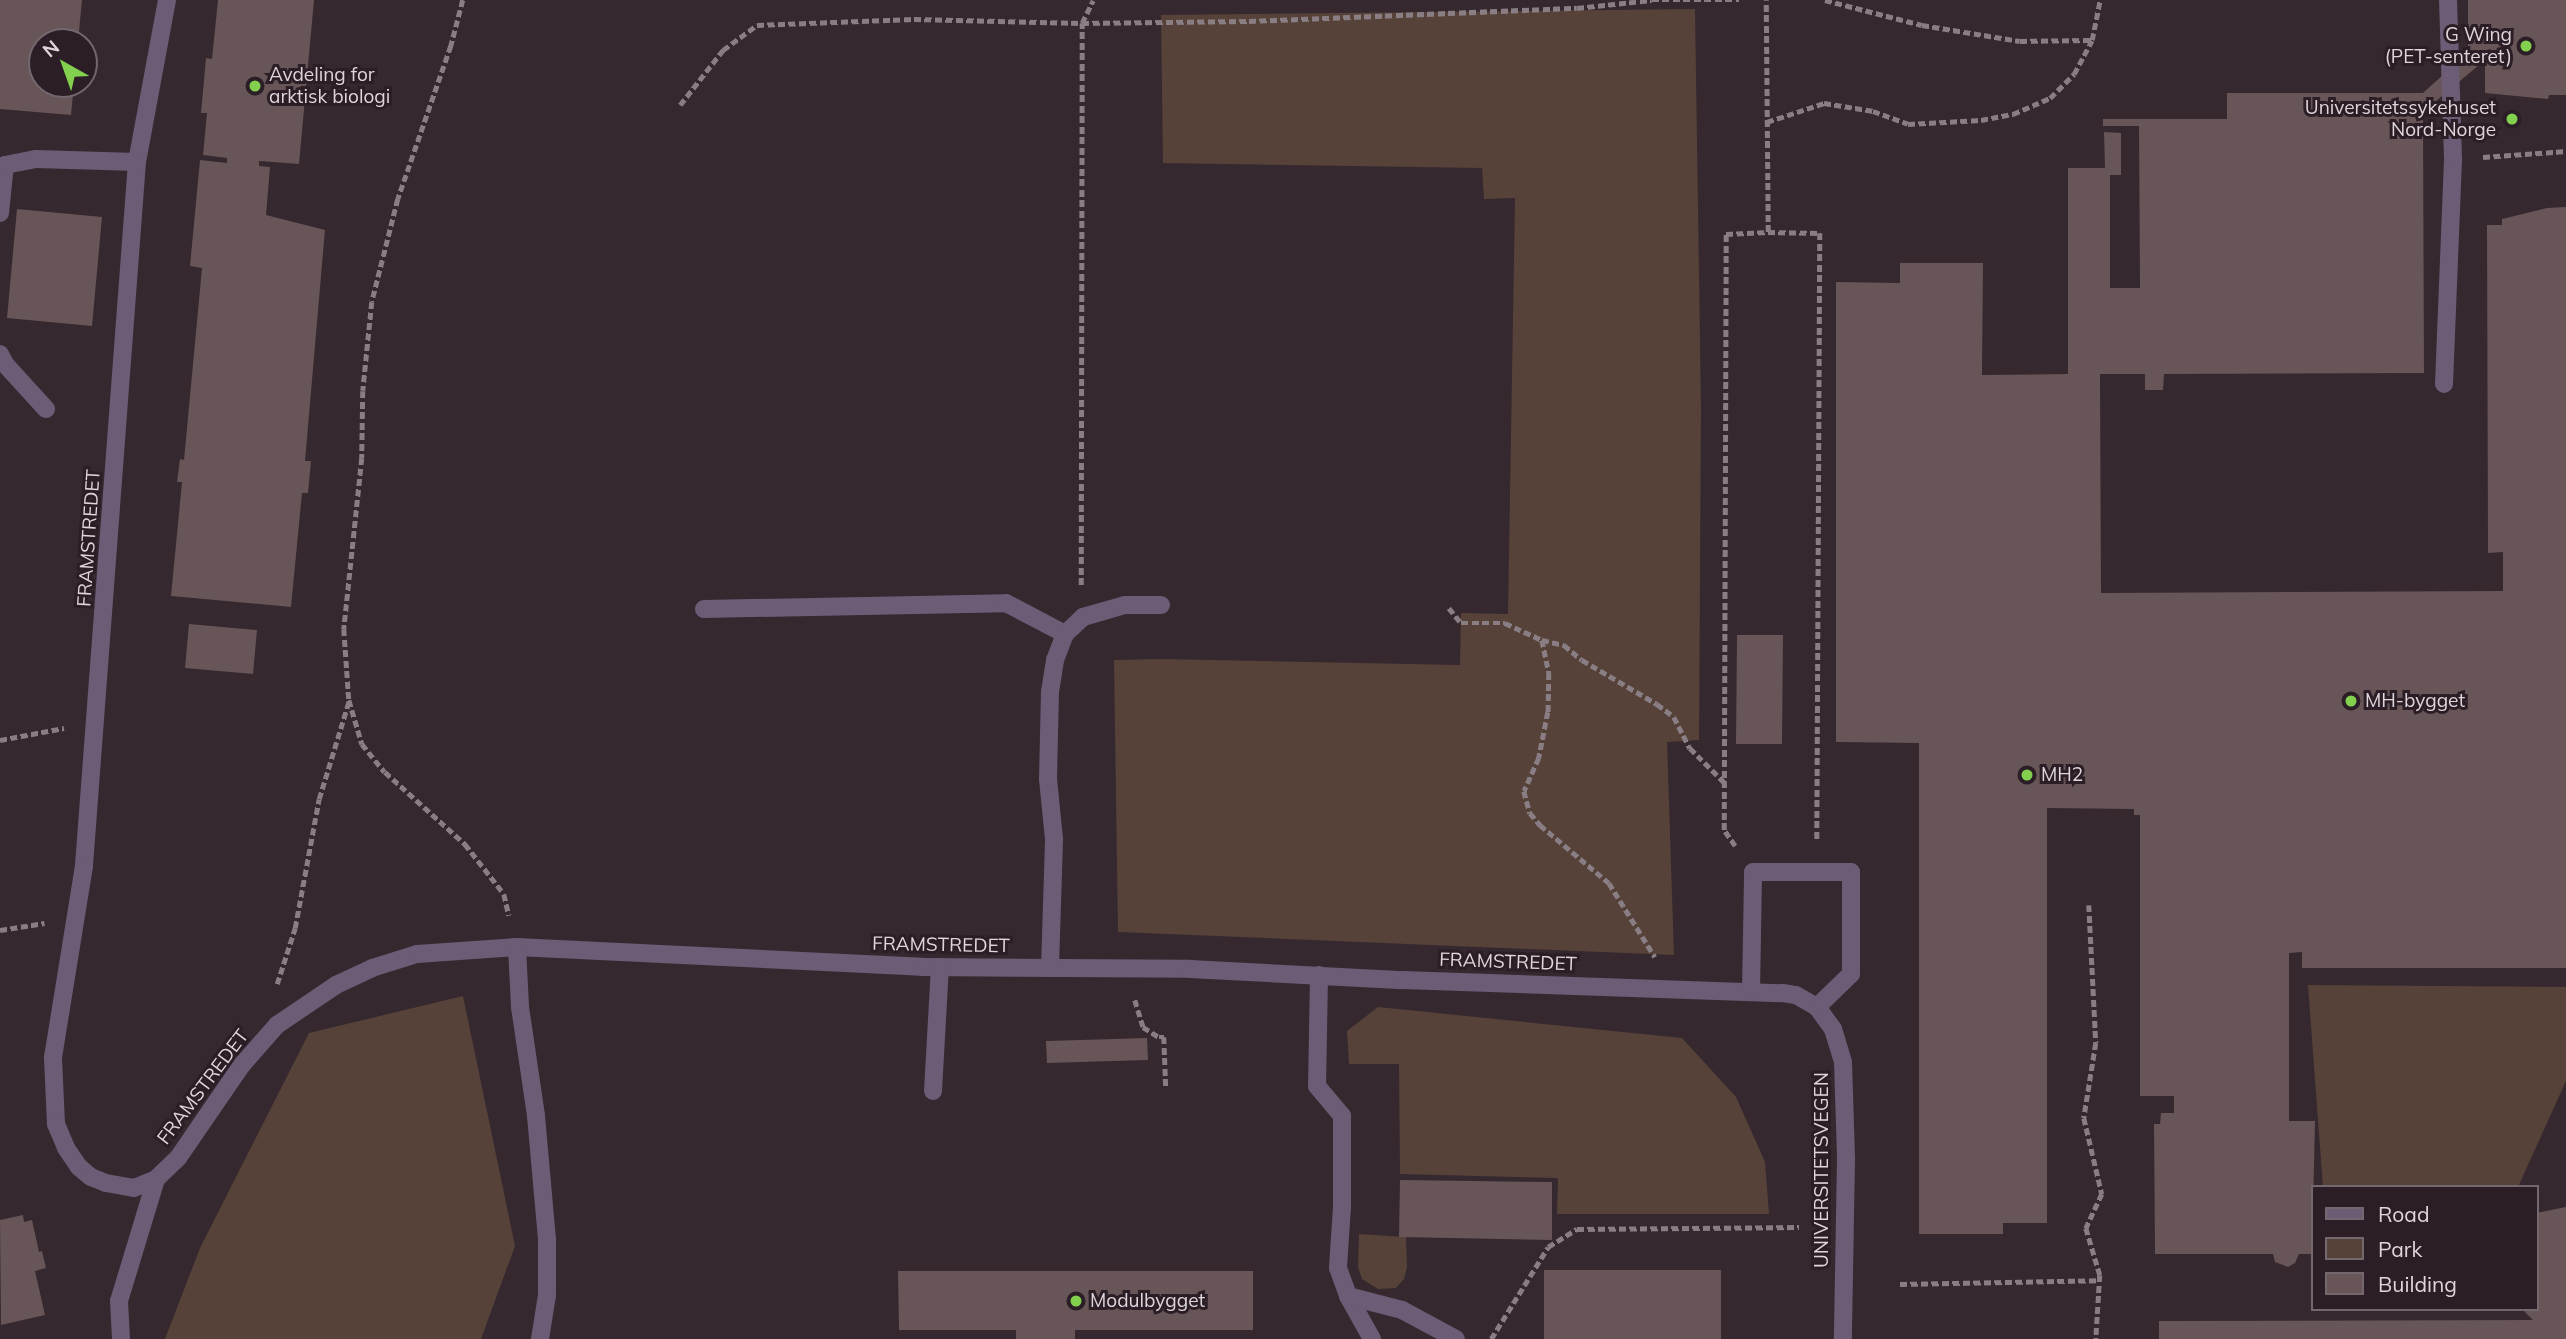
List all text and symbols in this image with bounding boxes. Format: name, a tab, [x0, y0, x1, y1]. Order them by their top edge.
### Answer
place label: G Wing (PET-senteret)	[2385, 24, 2512, 68]
north arrow	[28, 28, 98, 98]
text: N	[38, 35, 64, 62]
marker: G Wing (PET-senteret)	[2518, 38, 2534, 54]
place label: Avdeling for arktisk biologi	[269, 64, 390, 108]
marker: Avdeling for arktisk biologi	[247, 78, 263, 94]
place label: Universitetssykehuset Nord-Norge	[2305, 97, 2496, 141]
marker: Universitetssykehuset Nord-Norge	[2502, 109, 2522, 129]
street label: FRAMSTREDET	[73, 468, 105, 608]
place label: MH-bygget	[2365, 690, 2465, 712]
marker: MH-bygget	[2343, 693, 2359, 709]
place label: MH2	[2041, 764, 2083, 786]
marker: MH2	[2019, 767, 2035, 783]
street label: FRAMSTREDET	[872, 932, 1010, 958]
street label: FRAMSTREDET	[1439, 948, 1577, 976]
street label: FRAMSTREDET	[152, 1025, 254, 1149]
street label: UNIVERSITETSVEGEN	[1811, 1072, 1833, 1268]
legend	[2310, 1185, 2538, 1311]
text: Road	[2378, 1201, 2429, 1227]
text: Park	[2378, 1236, 2422, 1262]
text: Building	[2378, 1271, 2457, 1297]
place label: Modulbygget	[1090, 1290, 1205, 1312]
marker: Modulbygget	[1068, 1293, 1084, 1309]

